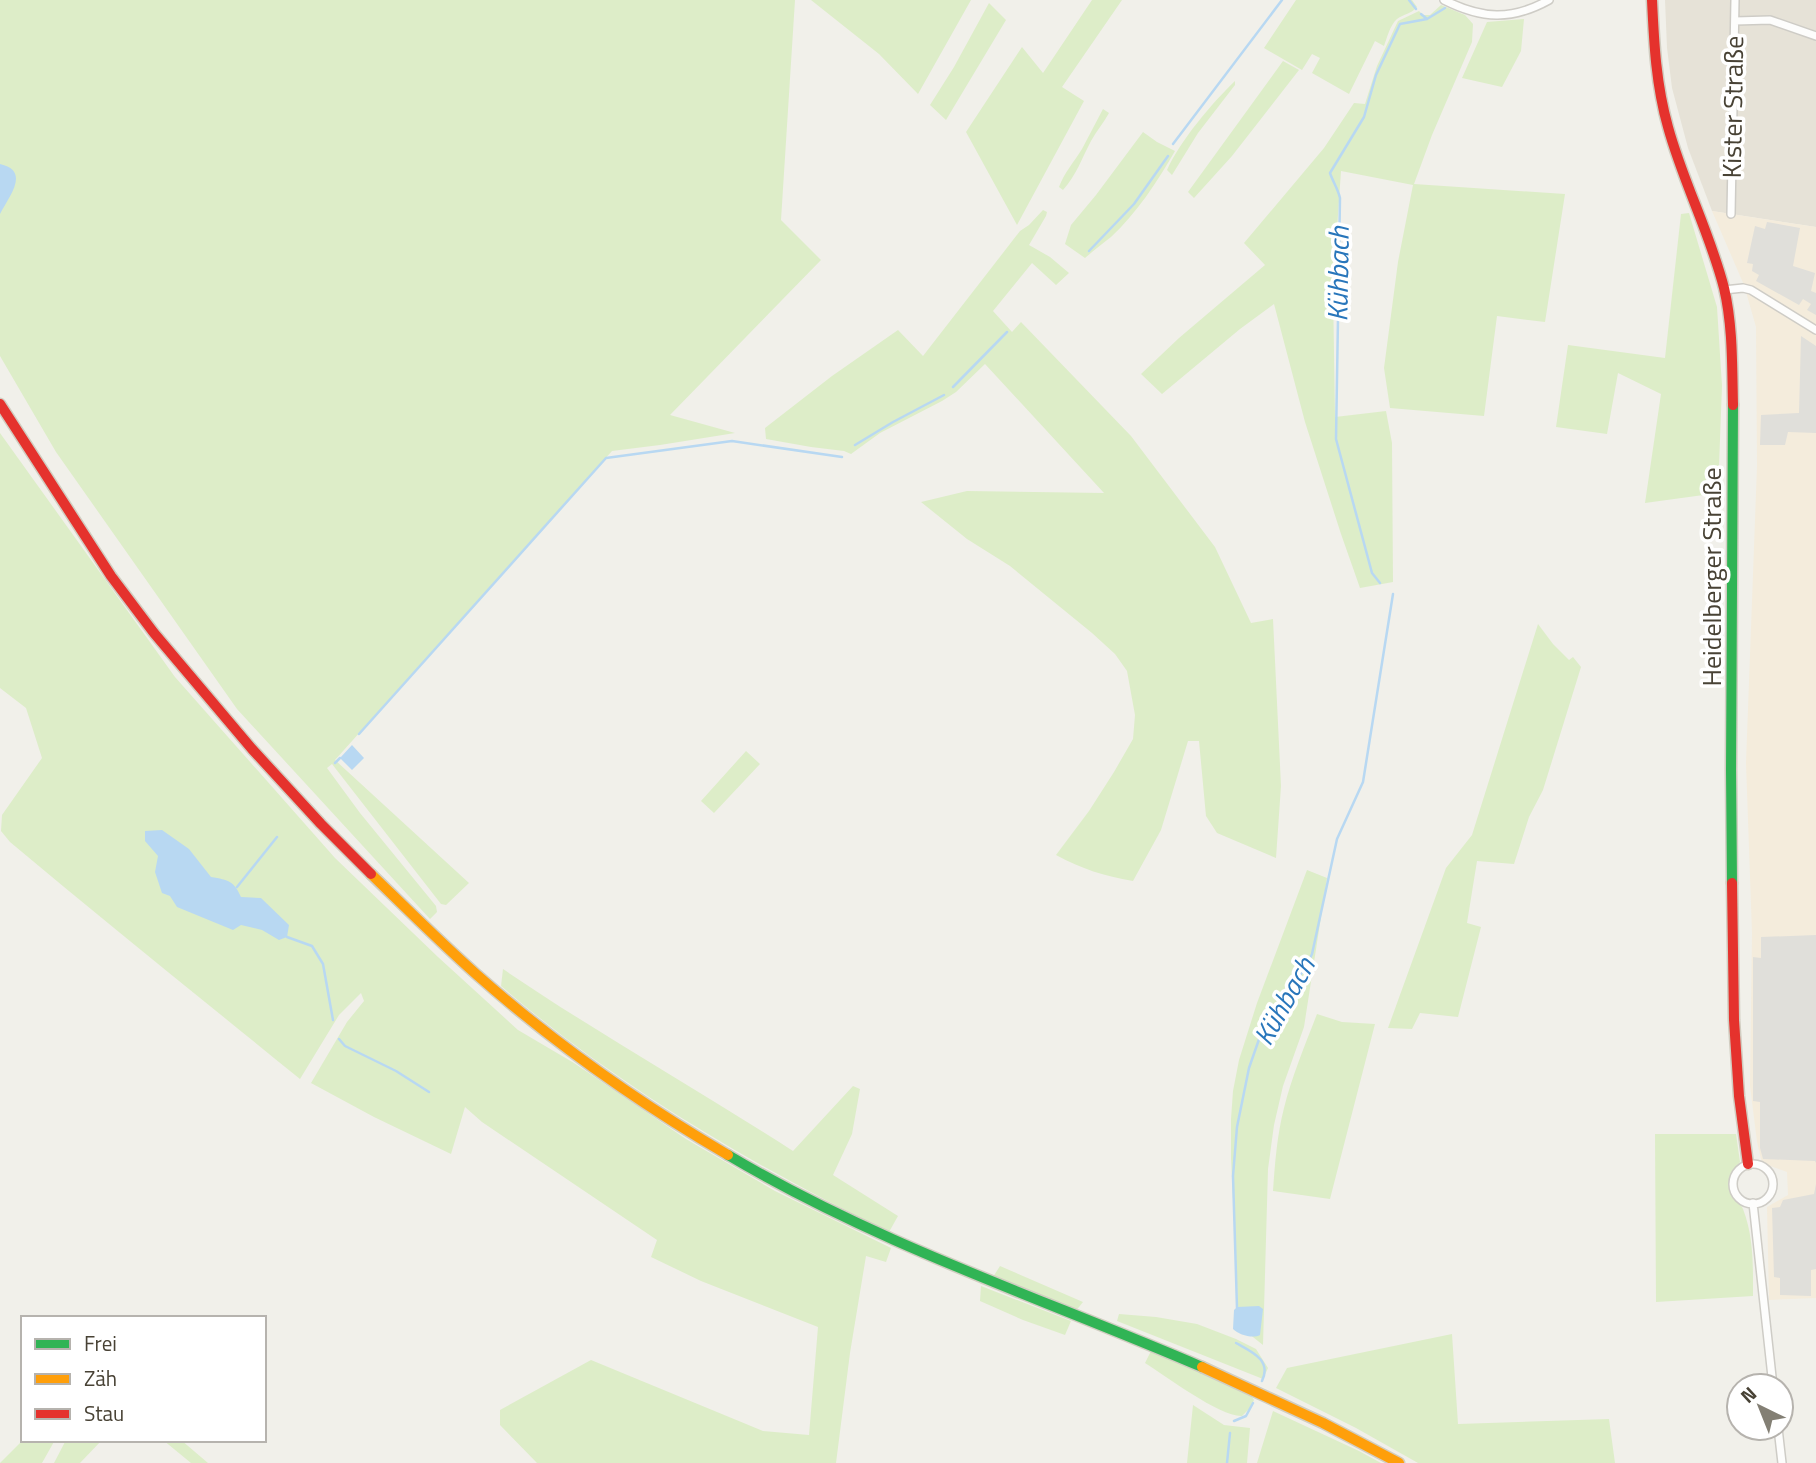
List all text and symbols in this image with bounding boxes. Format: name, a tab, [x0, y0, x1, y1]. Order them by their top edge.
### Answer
street label: Kister Straße	[1712, 35, 1753, 179]
water label: Kühbach	[1315, 225, 1360, 322]
street label: Heidelberger Straße	[1692, 467, 1731, 687]
water label: Kühbach	[1242, 948, 1326, 1053]
legend	[21, 1316, 266, 1442]
text: Frei	[84, 1327, 117, 1359]
text: Zäh	[84, 1362, 117, 1394]
north arrow	[1725, 1372, 1795, 1442]
text: N	[1733, 1379, 1763, 1409]
text: Stau	[84, 1397, 124, 1429]

